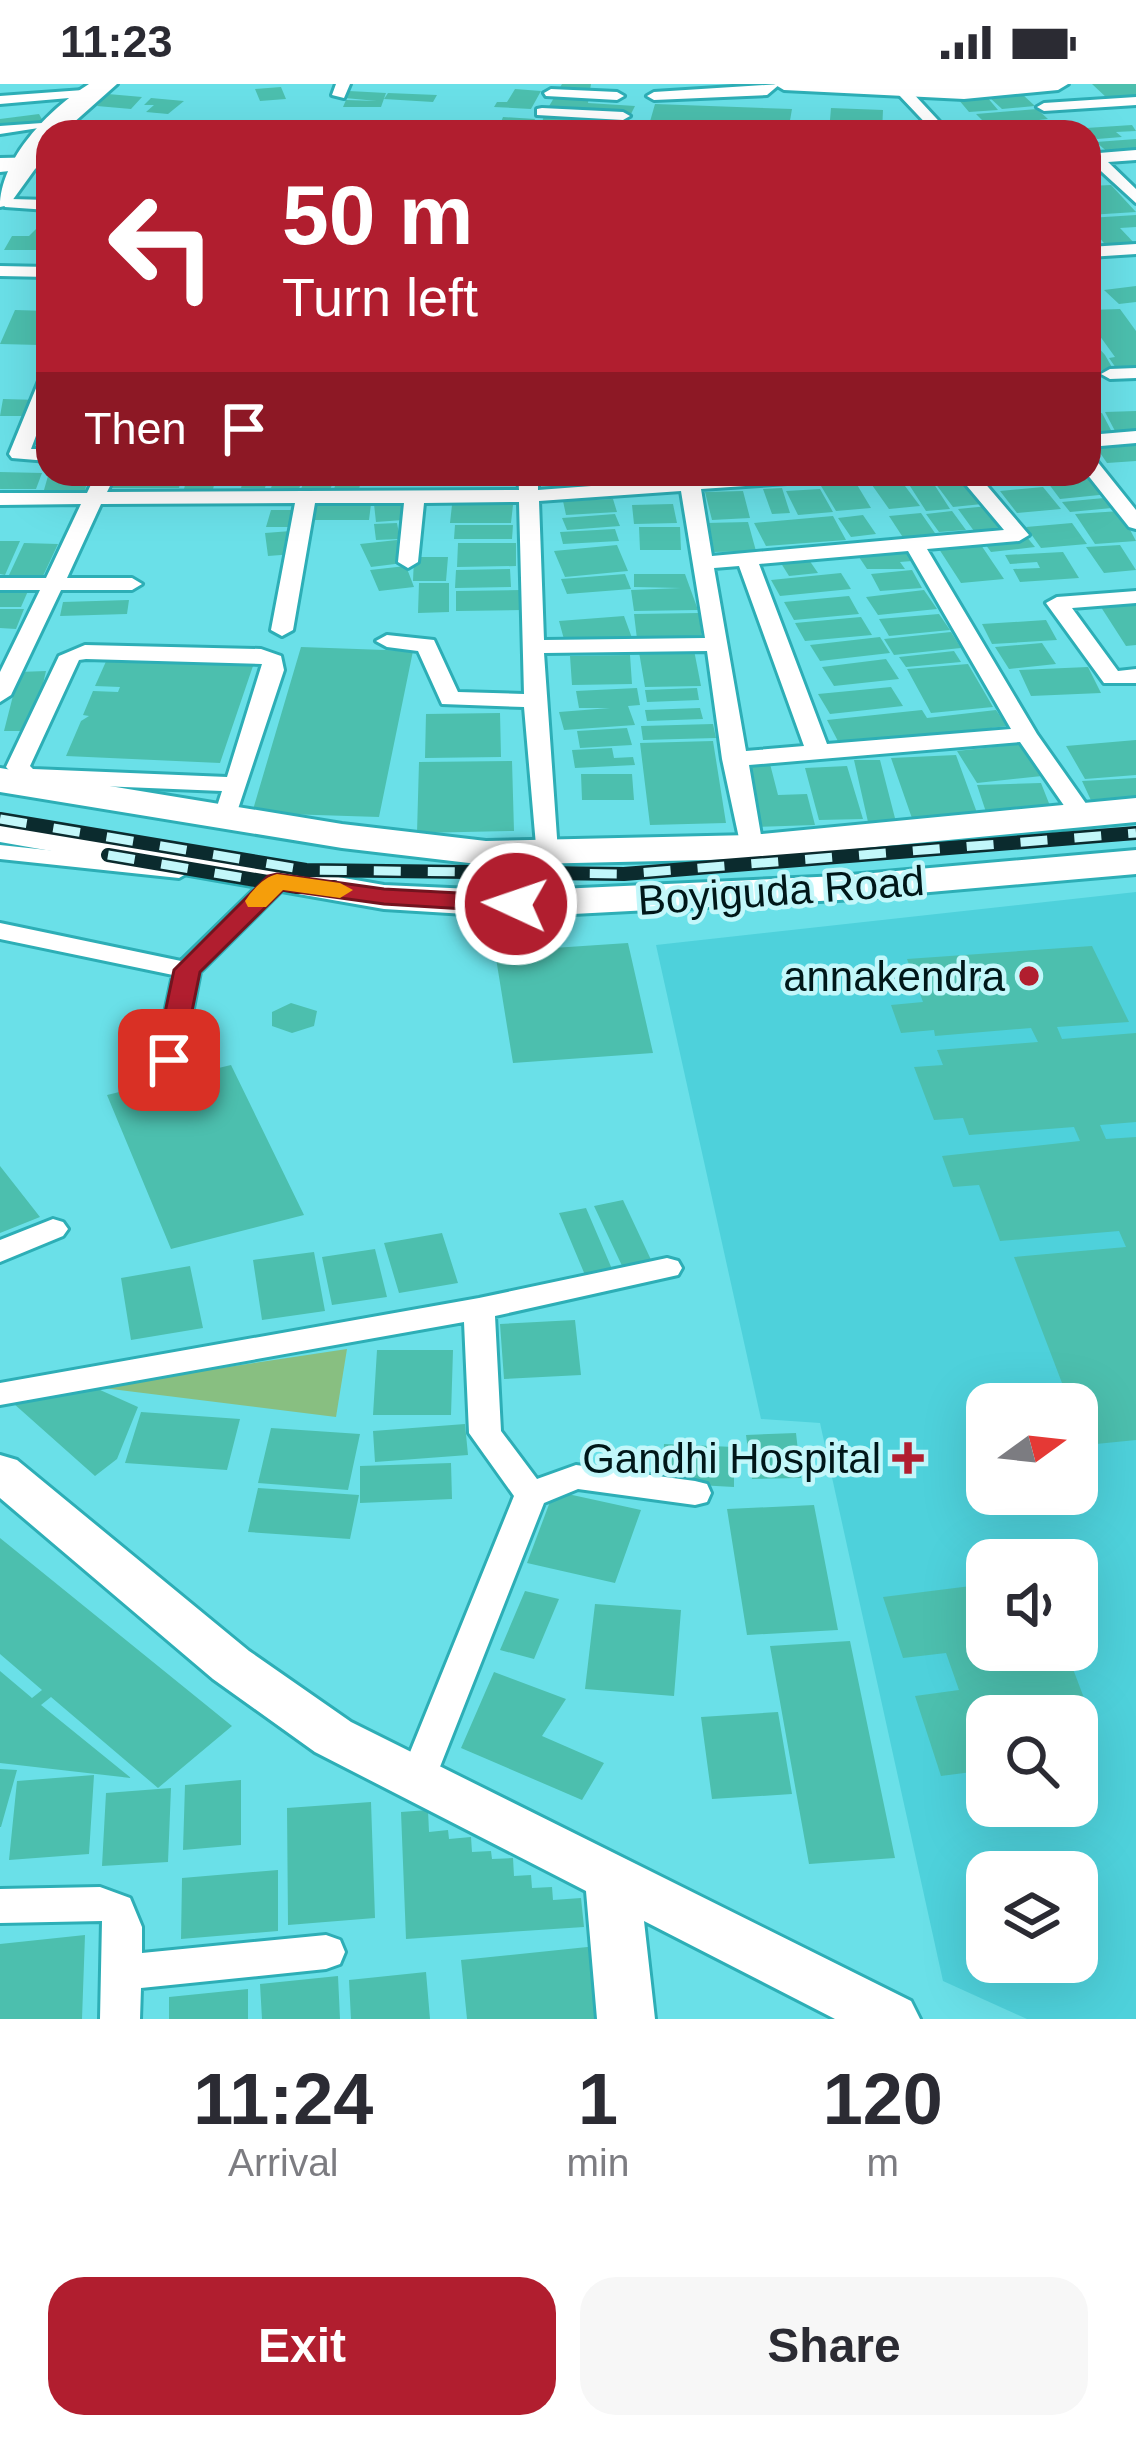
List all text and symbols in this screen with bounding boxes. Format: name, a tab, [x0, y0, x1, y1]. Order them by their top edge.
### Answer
text: 11:23	[60, 16, 173, 67]
icon: left	[84, 168, 240, 324]
text: 50 m	[282, 168, 473, 262]
text: Turn left	[282, 267, 478, 327]
icon: arrive	[211, 396, 277, 462]
text: Then	[84, 403, 187, 454]
position arrow	[453, 841, 579, 967]
street label: Boyiguda Road	[636, 857, 926, 924]
place label: annakendra	[783, 953, 1006, 1000]
marker: annakendra	[1016, 963, 1042, 989]
pin	[118, 1009, 220, 1111]
icon: arrive	[136, 1027, 202, 1093]
north arrow	[966, 1383, 1098, 1515]
map controls	[966, 1383, 1098, 1983]
place label: Gandhi Hospital	[582, 1435, 881, 1482]
marker: Gandhi Hospital	[892, 1442, 924, 1474]
button: sound	[966, 1539, 1098, 1671]
button: search	[966, 1695, 1098, 1827]
button: layers	[966, 1851, 1098, 1983]
text: 11:24	[193, 2059, 373, 2139]
text: 1	[578, 2059, 618, 2139]
text: 120	[823, 2059, 943, 2139]
text: Arrival	[228, 2141, 339, 2184]
text: min	[567, 2141, 629, 2184]
text: m	[866, 2141, 899, 2184]
button: Exit	[48, 2277, 556, 2415]
button: Share	[580, 2277, 1088, 2415]

